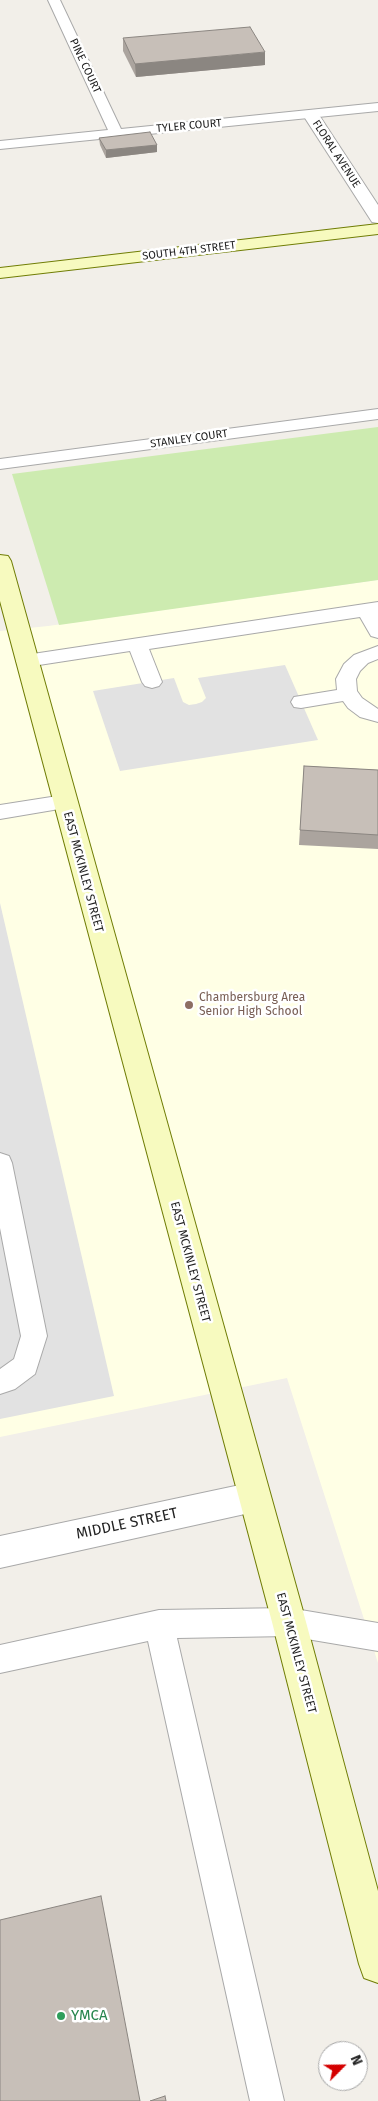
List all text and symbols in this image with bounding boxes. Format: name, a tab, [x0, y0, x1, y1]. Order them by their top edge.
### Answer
street label: PINE COURT	[67, 37, 103, 95]
street label: TYLER COURT	[156, 117, 222, 135]
street label: FLORAL AVENUE	[309, 118, 363, 190]
street label: SOUTH 4TH STREET	[142, 239, 236, 263]
street label: STANLEY COURT	[149, 427, 229, 451]
street label: EAST MCKINLEY STREET	[60, 810, 106, 934]
place label: Chambersburg Area Senior High School	[199, 991, 305, 1019]
marker: Chambersburg Area Senior High School	[183, 999, 195, 1011]
street label: EAST MCKINLEY STREET	[167, 1200, 213, 1324]
street label: MIDDLE STREET	[75, 1504, 179, 1544]
street label: EAST MCKINLEY STREET	[273, 1591, 319, 1715]
place label: YMCA	[71, 2007, 108, 2025]
marker: YMCA	[55, 2010, 67, 2022]
north arrow	[318, 2041, 368, 2091]
text: N	[347, 2053, 366, 2068]

